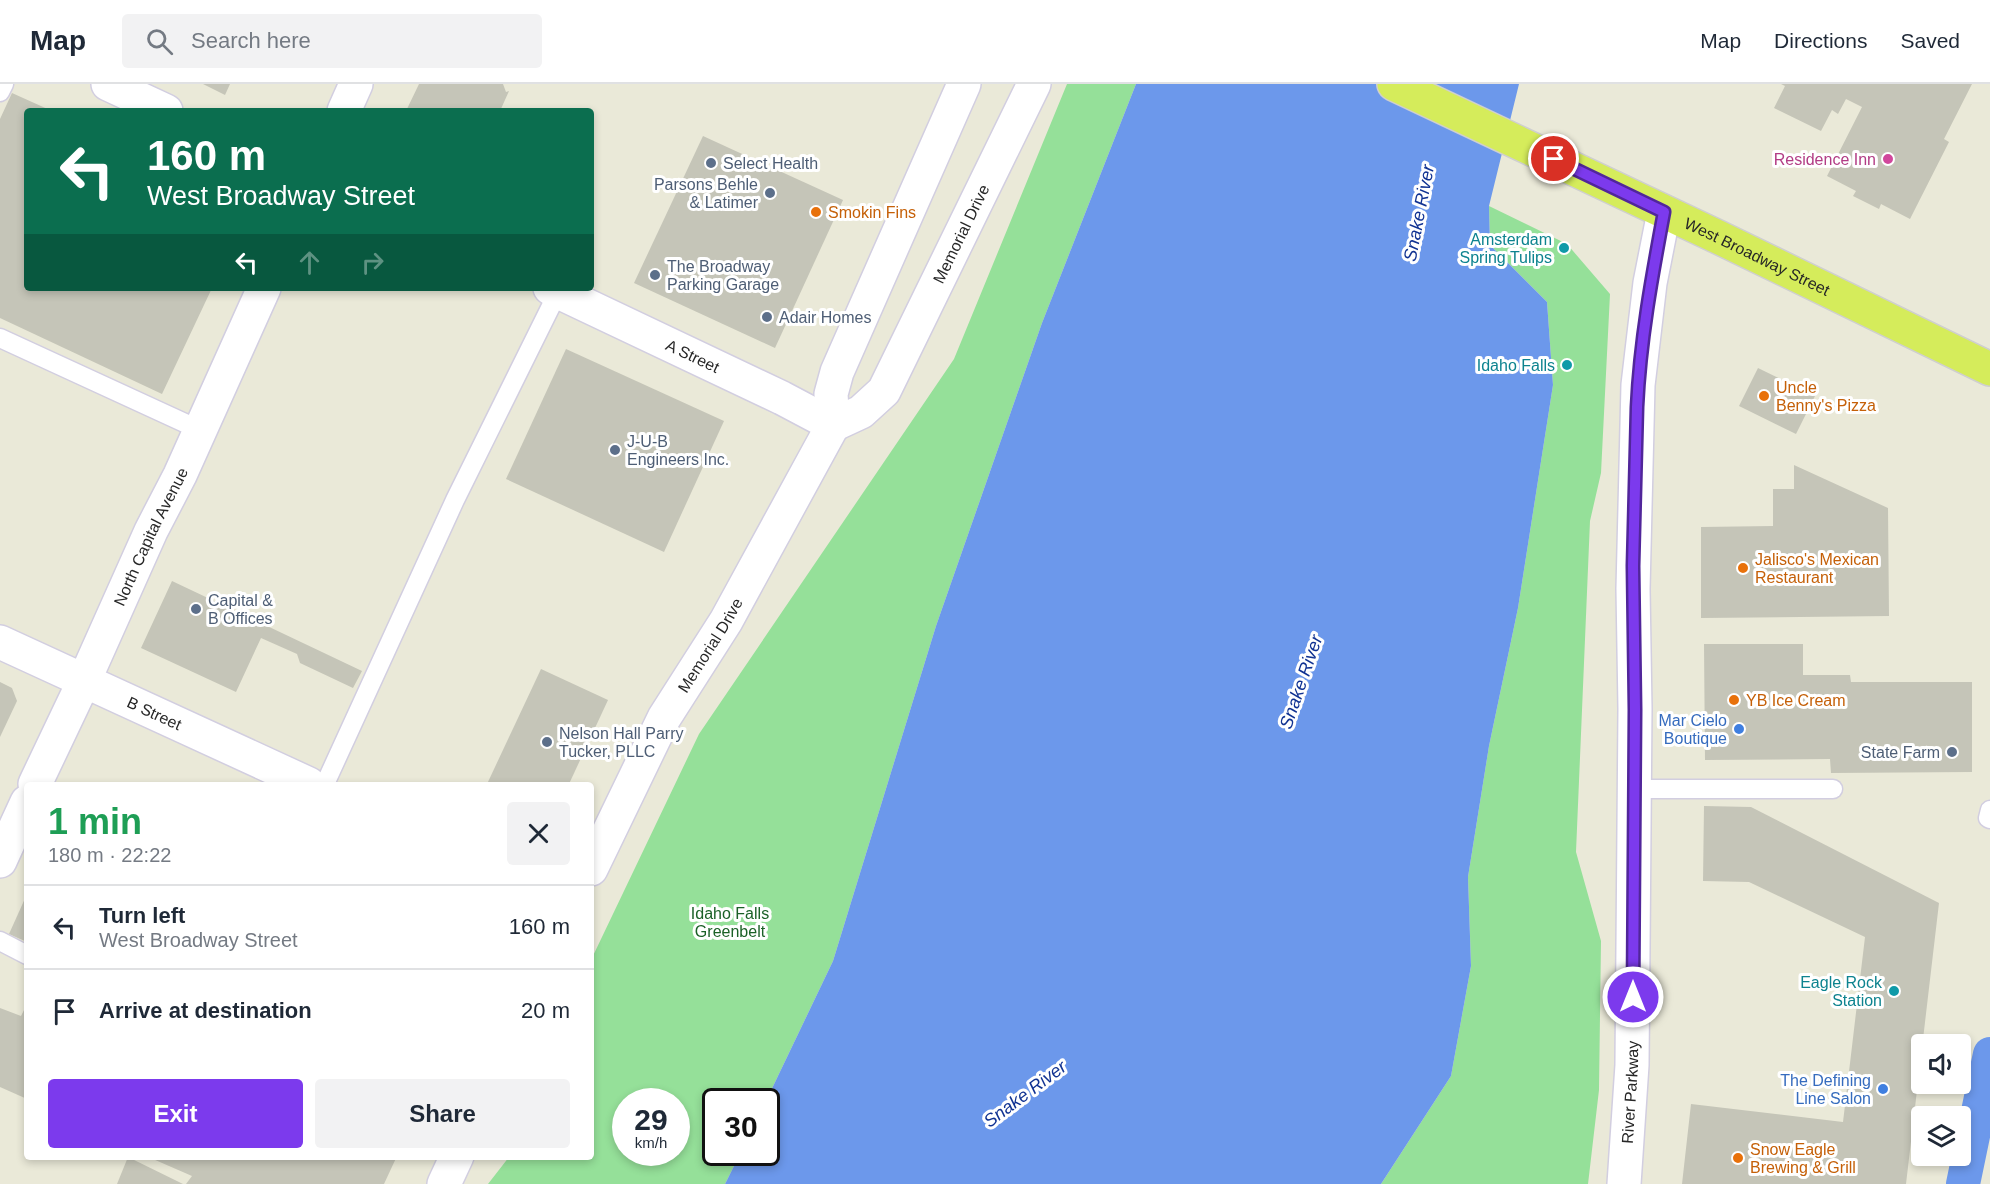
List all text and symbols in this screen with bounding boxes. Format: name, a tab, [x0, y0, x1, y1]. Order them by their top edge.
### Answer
search box	[122, 14, 542, 68]
text: Map	[30, 25, 86, 56]
icon: search	[143, 25, 176, 58]
text: Search here	[191, 28, 311, 53]
text: Map	[1700, 29, 1741, 52]
text: Directions	[1774, 29, 1867, 52]
text: Saved	[1900, 29, 1960, 52]
icon: left	[48, 132, 126, 210]
text: 160 m	[147, 132, 266, 179]
pin	[1528, 133, 1579, 184]
icon: arrive	[1537, 142, 1570, 175]
place label: Residence Inn	[1774, 151, 1876, 168]
marker: Residence Inn	[1881, 152, 1895, 166]
place label: Select Health	[723, 155, 818, 172]
marker: Select Health	[704, 156, 718, 170]
water label: Snake River	[1400, 162, 1438, 263]
place label: Parsons Behle & Latimer	[654, 176, 759, 211]
text: West Broadway Street	[147, 181, 415, 211]
street label: Memorial Drive	[930, 182, 992, 286]
marker: Parsons Behle & Latimer	[763, 186, 777, 200]
place label: Smokin Fins	[828, 204, 916, 221]
marker: Smokin Fins	[809, 205, 823, 219]
street label: West Broadway Street	[1682, 214, 1833, 299]
place label: Amsterdam Spring Tulips	[1460, 231, 1552, 266]
marker: Amsterdam Spring Tulips	[1557, 241, 1571, 255]
icon: left	[230, 246, 263, 279]
icon: ahead	[293, 246, 326, 279]
icon: right	[356, 246, 389, 279]
place label: The Broadway Parking Garage	[667, 258, 779, 293]
marker: The Broadway Parking Garage	[648, 268, 662, 282]
place label: Adair Homes	[779, 309, 871, 326]
marker: Adair Homes	[760, 310, 774, 324]
street label: A Street	[663, 336, 723, 376]
place label: Idaho Falls	[1477, 357, 1555, 374]
marker: Idaho Falls	[1560, 358, 1574, 372]
place label: Uncle Benny's Pizza	[1776, 379, 1876, 414]
marker: Uncle Benny's Pizza	[1757, 389, 1771, 403]
place label: J-U-B Engineers Inc.	[627, 433, 729, 468]
marker: J-U-B Engineers Inc.	[608, 443, 622, 457]
street label: North Capital Avenue	[110, 465, 191, 608]
place label: Jalisco's Mexican Restaurant	[1755, 551, 1879, 586]
marker: Jalisco's Mexican Restaurant	[1736, 561, 1750, 575]
place label: Capital & B Offices	[208, 592, 273, 627]
street label: Memorial Drive	[674, 595, 745, 695]
marker: Capital & B Offices	[189, 602, 203, 616]
water label: Snake River	[1276, 631, 1327, 732]
place label: YB Ice Cream	[1746, 692, 1846, 709]
street label: B Street	[125, 693, 185, 733]
marker: YB Ice Cream	[1727, 693, 1741, 707]
place label: Mar Cielo Boutique	[1659, 712, 1727, 747]
marker: Mar Cielo Boutique	[1732, 722, 1746, 736]
place label: Nelson Hall Parry Tucker, PLLC	[559, 725, 683, 760]
marker: Nelson Hall Parry Tucker, PLLC	[540, 735, 554, 749]
place label: State Farm	[1861, 744, 1940, 761]
marker: State Farm	[1945, 745, 1959, 759]
text: 1 min	[48, 801, 142, 842]
button: close	[507, 802, 570, 865]
text: 180 m · 22:22	[48, 844, 171, 866]
text: Turn left	[99, 903, 185, 928]
park label: Idaho Falls Greenbelt	[691, 905, 769, 940]
icon: left	[48, 911, 81, 944]
text: 160 m	[509, 914, 570, 939]
text: West Broadway Street	[99, 929, 298, 951]
position arrow	[1601, 965, 1665, 1029]
place label: Eagle Rock Station	[1800, 974, 1883, 1009]
marker: Eagle Rock Station	[1887, 984, 1901, 998]
icon: arrive	[48, 995, 81, 1028]
text: Arrive at destination	[99, 998, 312, 1023]
text: 20 m	[521, 998, 570, 1023]
map controls	[1911, 1034, 1971, 1166]
button: sound	[1911, 1034, 1971, 1094]
street label: River Parkway	[1618, 1041, 1641, 1144]
water label: Snake River	[980, 1056, 1071, 1131]
place label: The Defining Line Salon	[1780, 1072, 1871, 1107]
button: Exit	[48, 1079, 303, 1148]
button: Share	[315, 1079, 570, 1148]
marker: The Defining Line Salon	[1876, 1082, 1890, 1096]
speed limit sign: 30	[702, 1088, 780, 1166]
text: 29	[634, 1103, 668, 1136]
button: layers	[1911, 1106, 1971, 1166]
text: km/h	[635, 1134, 667, 1151]
place label: Snow Eagle Brewing & Grill	[1750, 1141, 1856, 1176]
marker: Snow Eagle Brewing & Grill	[1731, 1151, 1745, 1165]

